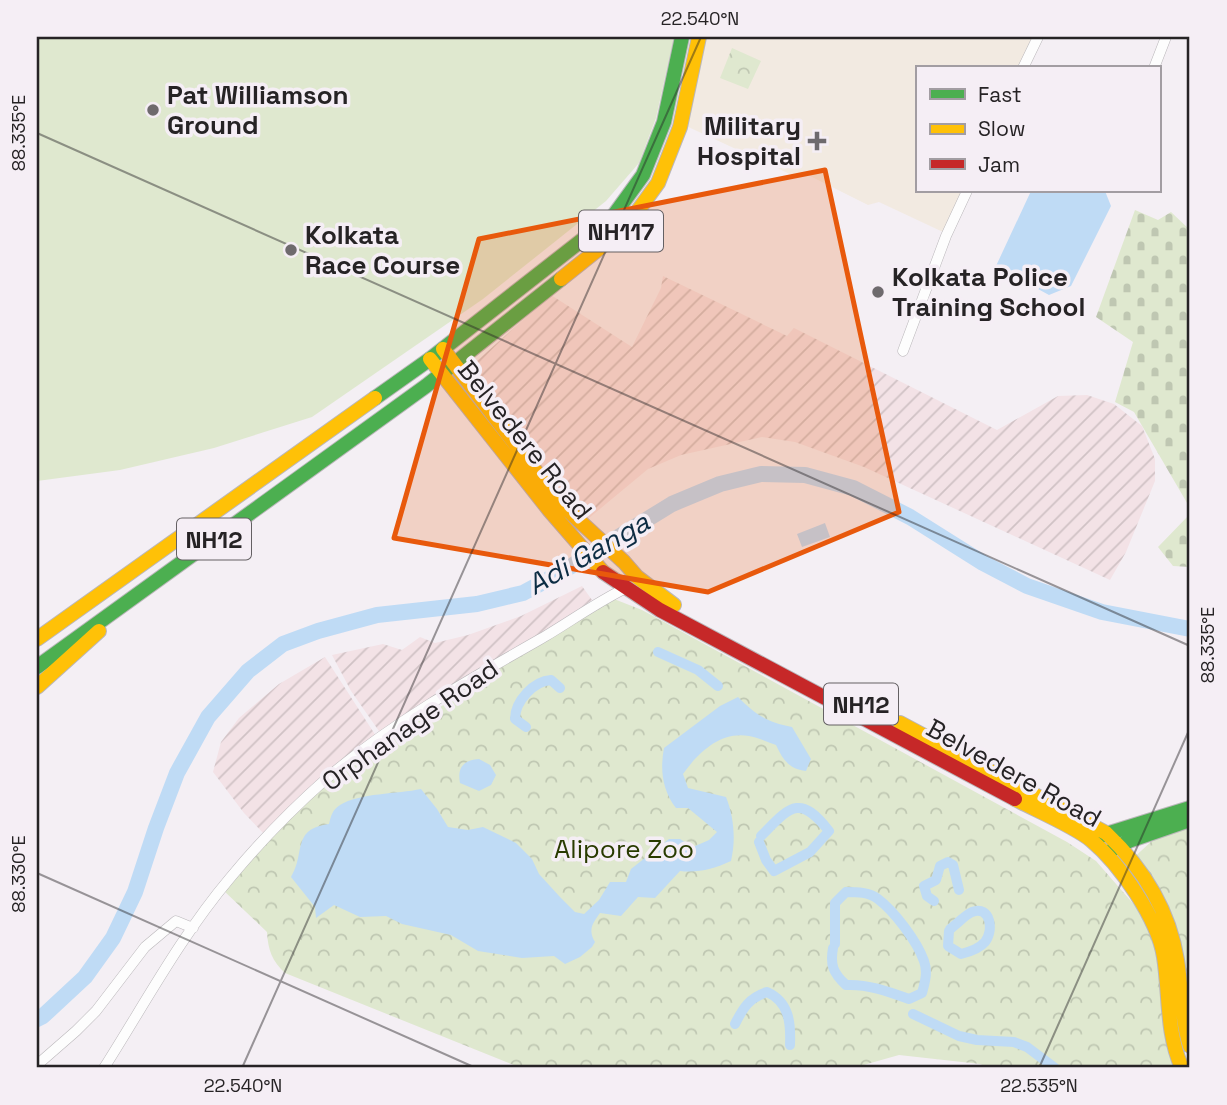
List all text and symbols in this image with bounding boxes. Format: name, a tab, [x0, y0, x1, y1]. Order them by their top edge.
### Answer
text: 22.540°N	[661, 7, 739, 30]
legend	[916, 66, 1160, 192]
place label: Pat Williamson Ground	[167, 78, 349, 142]
text: Fast	[978, 81, 1022, 108]
text: 88.335°E	[7, 95, 30, 171]
marker: Pat Williamson Ground	[145, 102, 161, 118]
place label: Military Hospital	[697, 109, 801, 173]
text: Slow	[978, 115, 1026, 142]
marker: Military Hospital	[807, 131, 827, 151]
text: Jam	[978, 151, 1020, 178]
road number: NH117	[579, 210, 663, 252]
place label: Kolkata Race Course	[305, 218, 460, 282]
marker: Kolkata Race Course	[283, 242, 299, 258]
place label: Kolkata Police Training School	[892, 260, 1085, 324]
marker: Kolkata Police Training School	[870, 284, 886, 300]
street label: Belvedere Road	[450, 353, 600, 527]
water label: Adi Ganga	[520, 503, 656, 602]
road number: NH12	[177, 518, 251, 560]
text: 88.335°E	[1196, 607, 1219, 683]
street label: Orphanage Road	[315, 651, 505, 799]
road number: NH12	[824, 684, 898, 724]
street label: Belvedere Road	[920, 711, 1108, 835]
park label: Alipore Zoo	[554, 832, 694, 866]
text: 88.330°E	[7, 835, 30, 913]
text: 22.540°N	[204, 1074, 282, 1097]
text: 22.535°N	[1000, 1074, 1078, 1097]

